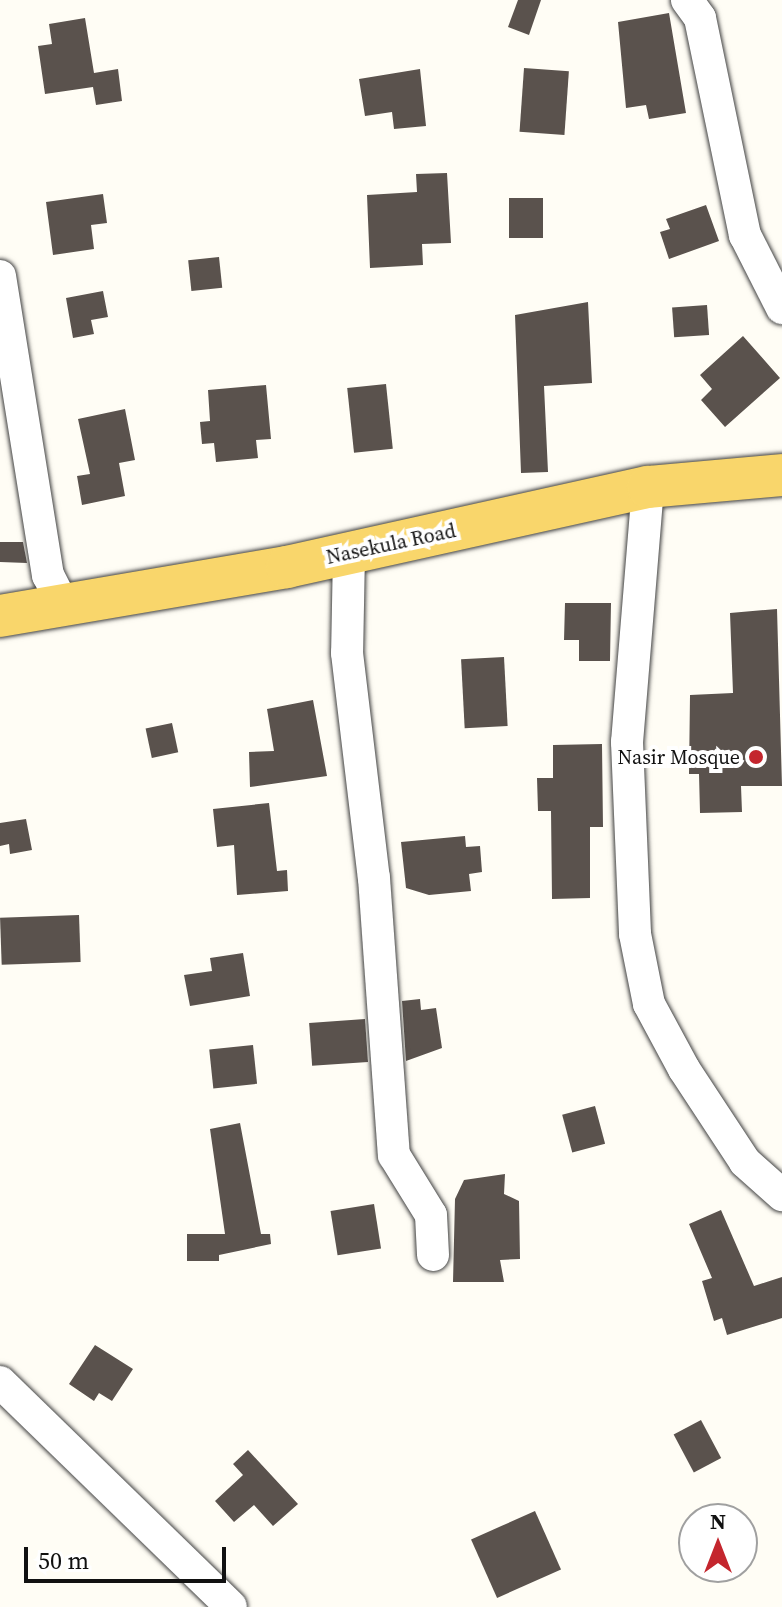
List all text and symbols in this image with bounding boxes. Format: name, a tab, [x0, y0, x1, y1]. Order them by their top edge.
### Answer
street label: Nasekula Road	[324, 519, 458, 569]
place label: Nasir Mosque	[618, 745, 740, 769]
marker: Nasir Mosque	[747, 748, 765, 766]
north arrow	[678, 1503, 758, 1583]
text: N	[710, 1506, 726, 1536]
scale bar	[28, 1531, 230, 1581]
text: 50 m	[38, 1544, 89, 1577]

